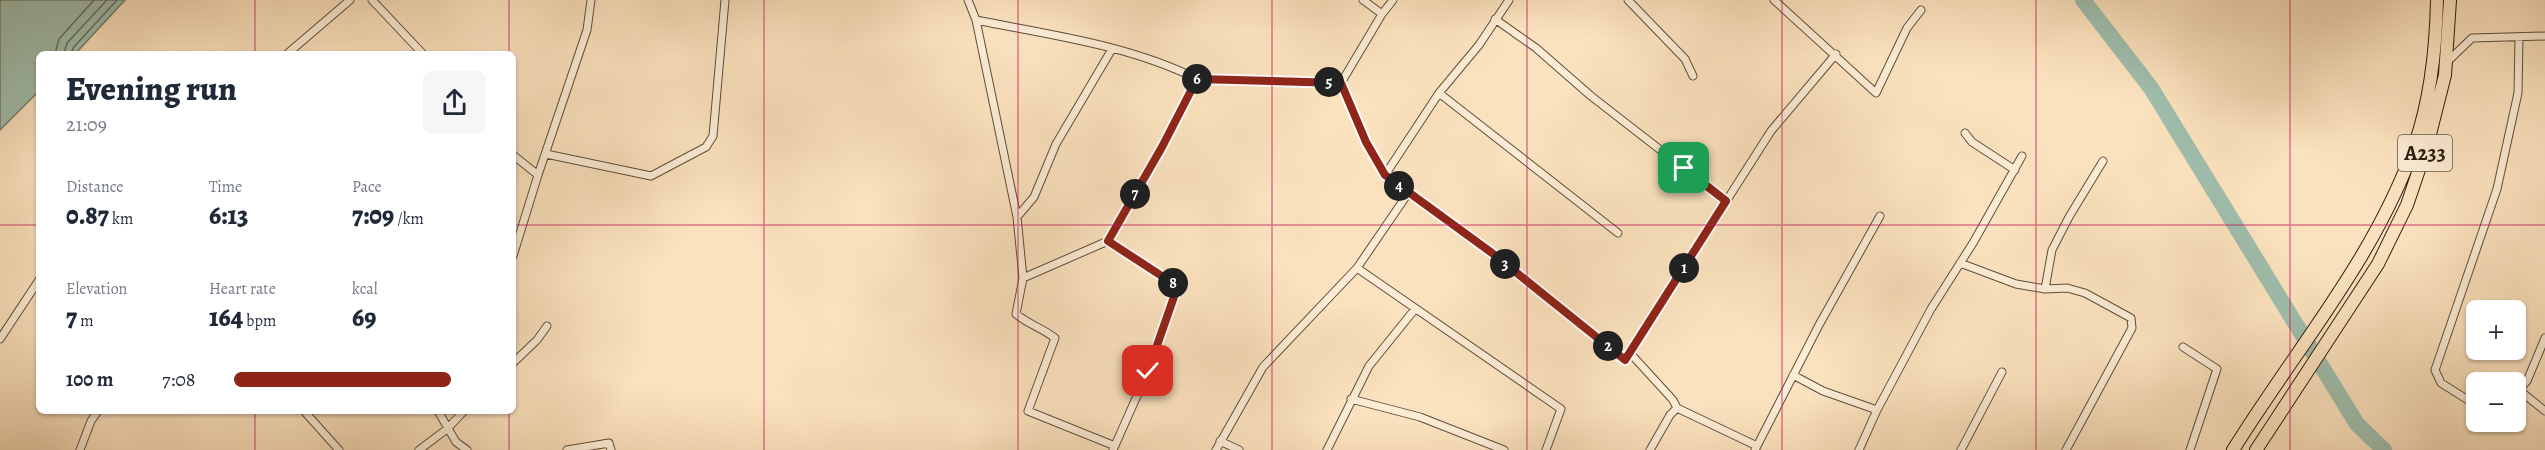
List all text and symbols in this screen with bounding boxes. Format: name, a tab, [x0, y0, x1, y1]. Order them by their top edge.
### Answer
pin: 6	[1182, 64, 1212, 94]
text: Evening run	[66, 66, 237, 111]
pin: 5	[1314, 67, 1344, 97]
text: 6	[1193, 68, 1201, 90]
button: share	[423, 71, 486, 134]
text: 5	[1326, 71, 1332, 93]
text: 21:09	[66, 111, 107, 138]
road number: A233	[2398, 135, 2452, 171]
pin	[1658, 142, 1709, 193]
icon: arrive	[1667, 151, 1700, 184]
pin: 4	[1384, 171, 1414, 201]
text: 4	[1395, 175, 1403, 197]
text: Distance	[66, 176, 123, 198]
text: Time	[209, 176, 242, 198]
text: Pace	[352, 176, 382, 198]
pin: 7	[1120, 179, 1150, 209]
text: 7	[1132, 183, 1138, 205]
text: 0.87	[66, 198, 109, 233]
text: 6:13	[209, 198, 248, 233]
text: 7:09	[352, 198, 394, 233]
text: km	[109, 208, 133, 230]
text: /km	[394, 208, 424, 230]
pin: 3	[1490, 249, 1520, 279]
text: 3	[1502, 253, 1508, 275]
pin: 1	[1669, 253, 1699, 283]
text: 1	[1681, 257, 1687, 279]
pin: 8	[1158, 268, 1188, 298]
text: 8	[1169, 272, 1177, 294]
text: Elevation	[66, 278, 127, 300]
text: Heart rate	[209, 278, 276, 300]
text: kcal	[352, 278, 378, 300]
text: 7	[66, 300, 77, 335]
text: 164	[209, 300, 243, 335]
text: 69	[352, 300, 376, 335]
map controls	[2466, 300, 2526, 432]
button: +	[2466, 300, 2526, 360]
text: m	[77, 310, 94, 332]
text: bpm	[243, 310, 276, 332]
pin: 2	[1593, 331, 1623, 361]
text: 2	[1604, 335, 1612, 357]
pin	[1122, 345, 1173, 396]
icon: check	[1131, 354, 1164, 387]
text: 100 m	[66, 366, 114, 393]
text: 7:08	[162, 366, 196, 393]
button: −	[2466, 372, 2526, 432]

